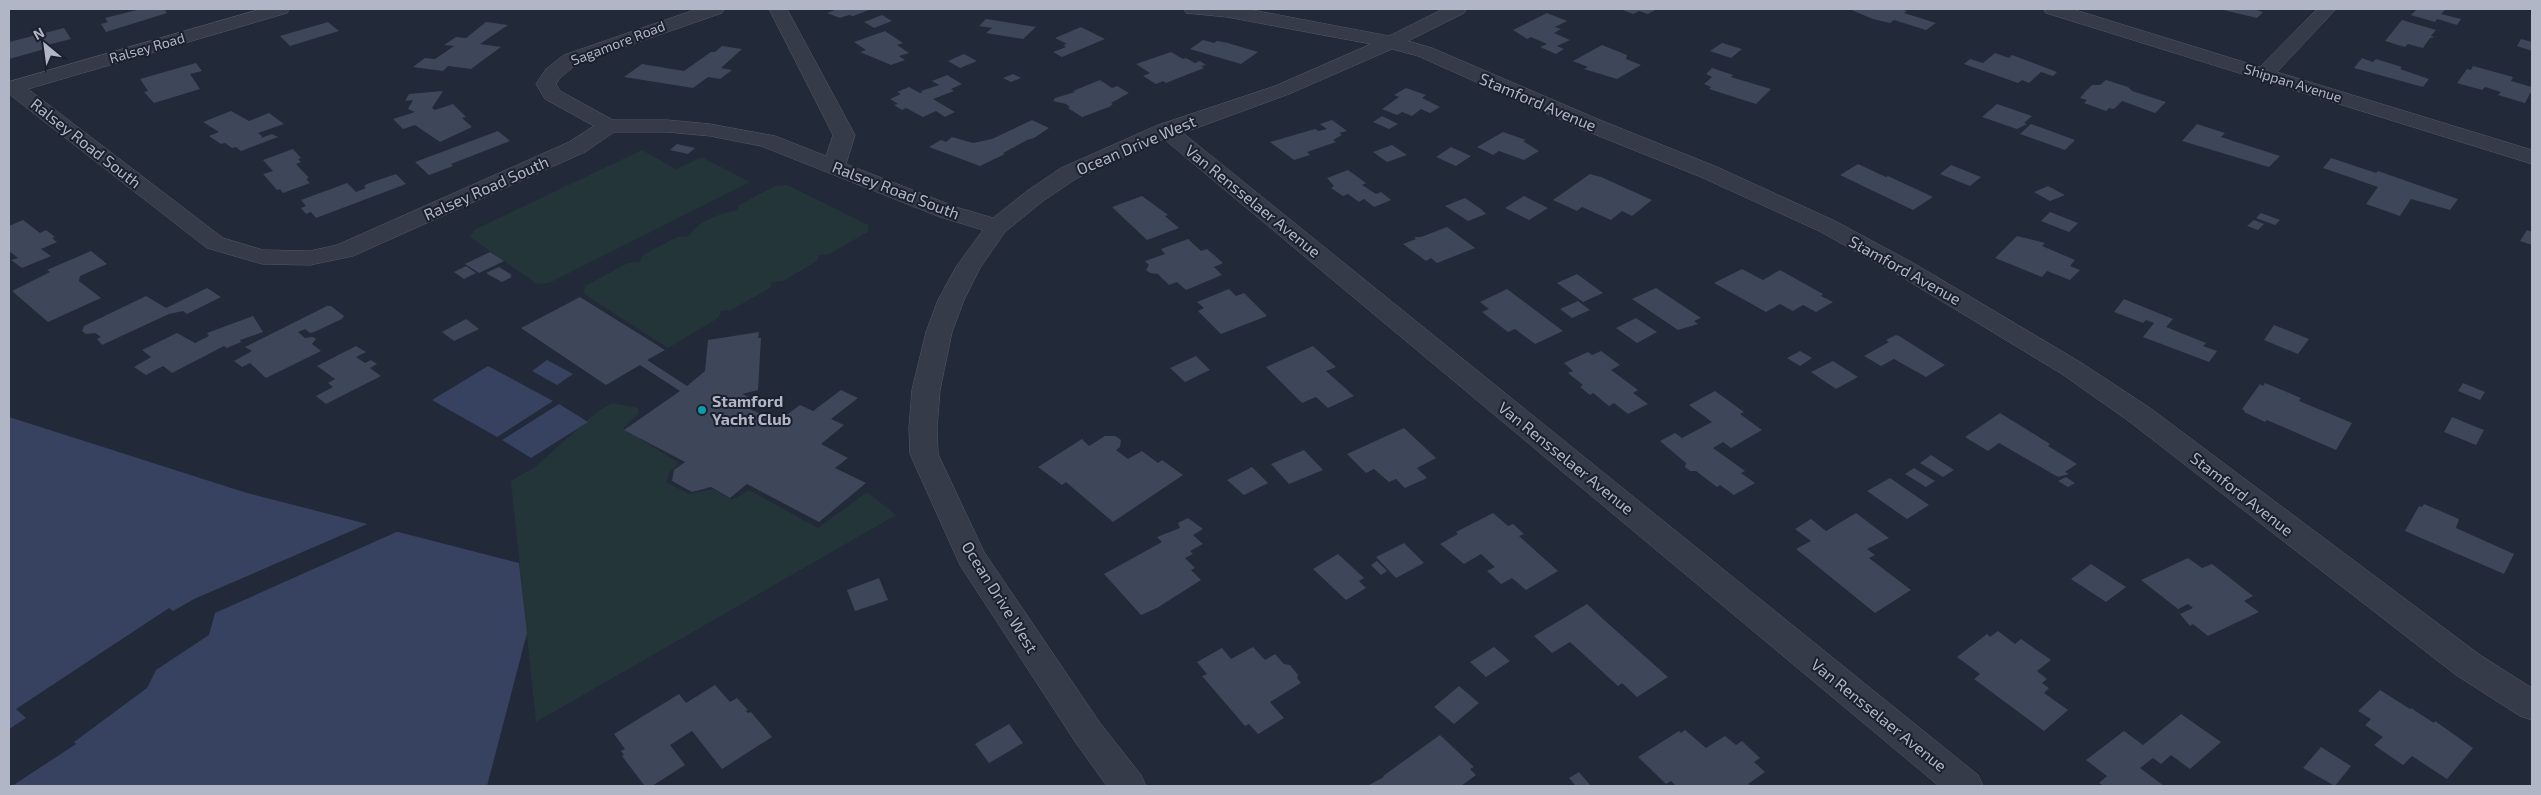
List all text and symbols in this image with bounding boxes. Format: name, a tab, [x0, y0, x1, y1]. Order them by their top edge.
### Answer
street label: Sagamore Road	[568, 17, 667, 68]
north arrow	[20, 20, 70, 70]
text: N	[30, 23, 47, 43]
street label: Ralsey Road	[107, 29, 186, 66]
street label: Shippan Avenue	[2242, 60, 2344, 105]
street label: Stamford Avenue	[1477, 68, 1599, 135]
street label: Ralsey Road South	[27, 94, 145, 192]
street label: Ocean Drive West	[1073, 111, 1198, 178]
street label: Van Rensselaer Avenue	[1182, 140, 1325, 261]
street label: Ralsey Road South	[420, 151, 551, 224]
street label: Ralsey Road South	[830, 157, 962, 223]
street label: Stamford Avenue	[1846, 231, 1965, 308]
place label: Stamford Yacht Club	[712, 391, 791, 428]
street label: Van Rensselaer Avenue	[1495, 397, 1638, 518]
marker: Stamford Yacht Club	[696, 404, 708, 416]
street label: Stamford Avenue	[2187, 448, 2297, 540]
street label: Ocean Drive West	[959, 538, 1042, 656]
street label: Van Rensselaer Avenue	[1808, 654, 1951, 775]

